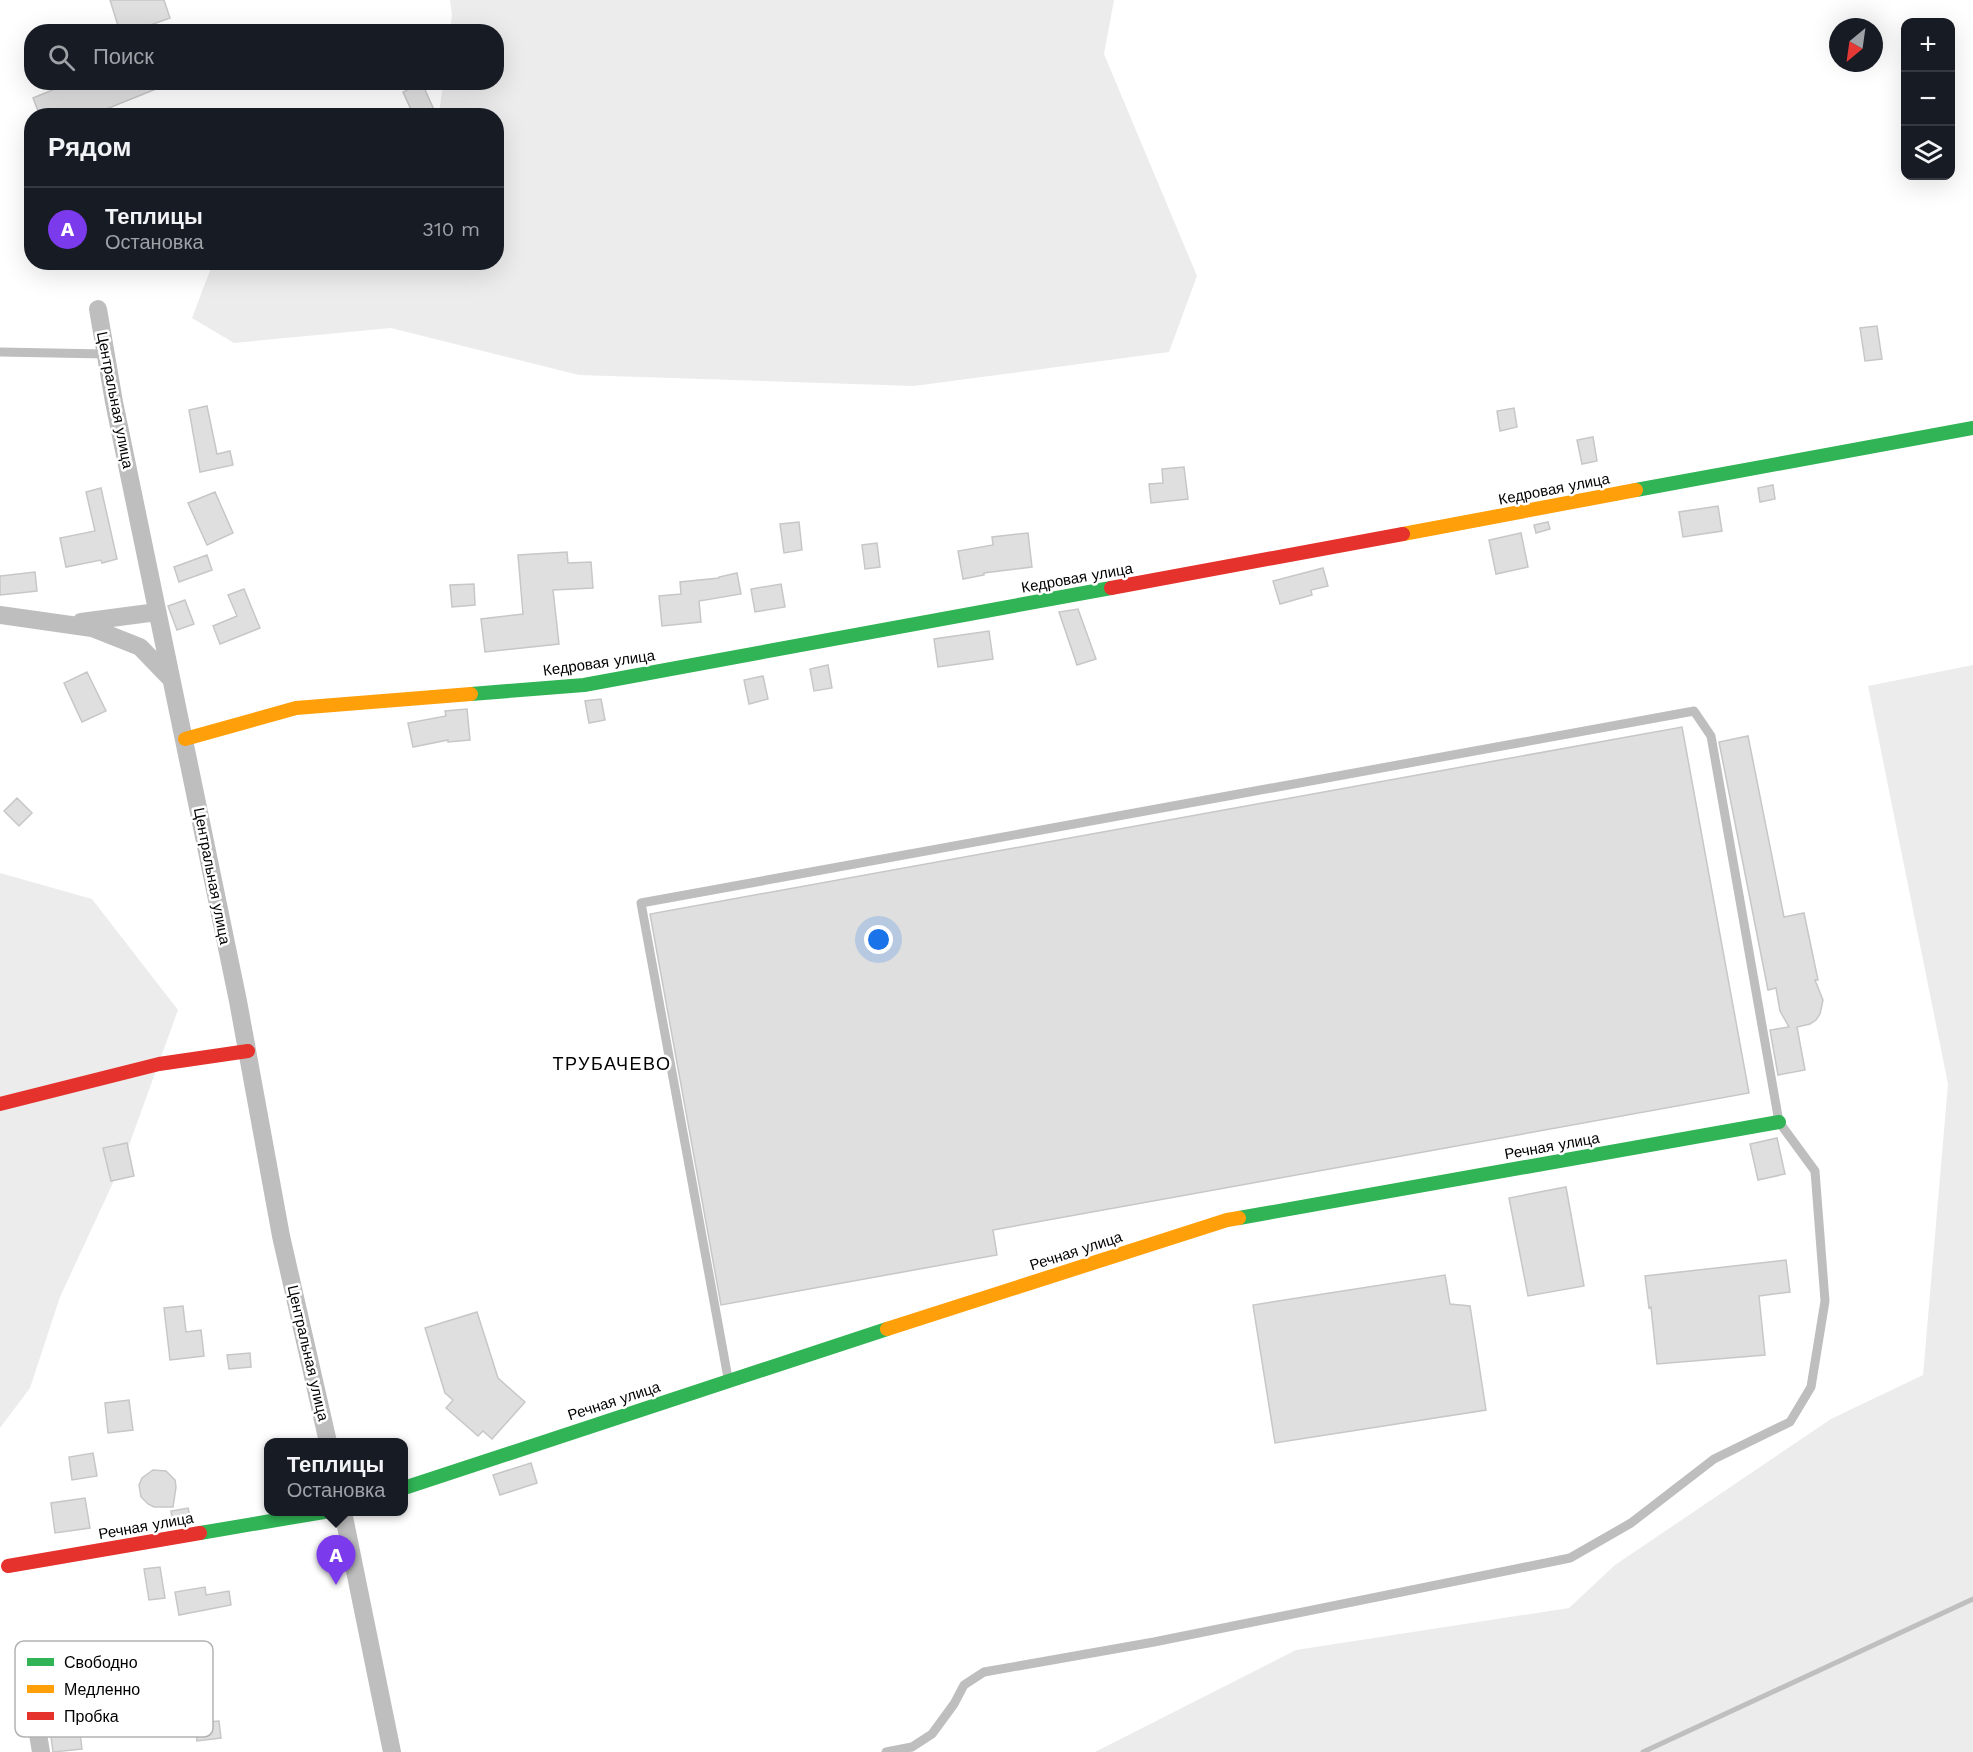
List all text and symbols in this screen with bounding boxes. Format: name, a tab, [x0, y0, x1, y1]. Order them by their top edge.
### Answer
north arrow	[1829, 18, 1883, 72]
map controls	[1901, 18, 1955, 180]
button: +	[1901, 18, 1955, 72]
search box	[24, 24, 504, 90]
icon: search	[45, 41, 78, 74]
text: Поиск	[93, 44, 154, 69]
button: −	[1901, 72, 1955, 126]
button: layers	[1901, 126, 1955, 180]
text: Рядом	[48, 132, 131, 162]
text: Теплицы	[105, 204, 203, 229]
text: A	[61, 217, 74, 241]
text: 310 m	[422, 217, 480, 241]
text: Остановка	[105, 230, 204, 254]
street label: Центральная улица	[93, 330, 137, 471]
street label: Кедровая улица	[1497, 469, 1612, 509]
street label: Кедровая улица	[1020, 559, 1135, 597]
street label: Кедровая улица	[542, 646, 657, 680]
street label: Центральная улица	[190, 806, 234, 947]
your location	[864, 925, 893, 954]
district label: ТРУБАЧЕВО	[553, 1053, 671, 1074]
street label: Речная улица	[1503, 1129, 1602, 1163]
street label: Речная улица	[1028, 1227, 1125, 1274]
street label: Центральная улица	[284, 1283, 333, 1423]
street label: Речная улица	[566, 1377, 663, 1424]
popup	[264, 1438, 408, 1516]
text: Теплицы	[287, 1452, 384, 1477]
text: Остановка	[287, 1478, 385, 1502]
street label: Речная улица	[97, 1509, 196, 1543]
pin: A	[316, 1536, 356, 1585]
legend	[15, 1641, 213, 1737]
text: Свободно	[64, 1653, 138, 1672]
text: Медленно	[64, 1680, 140, 1699]
text: Пробка	[64, 1707, 119, 1726]

